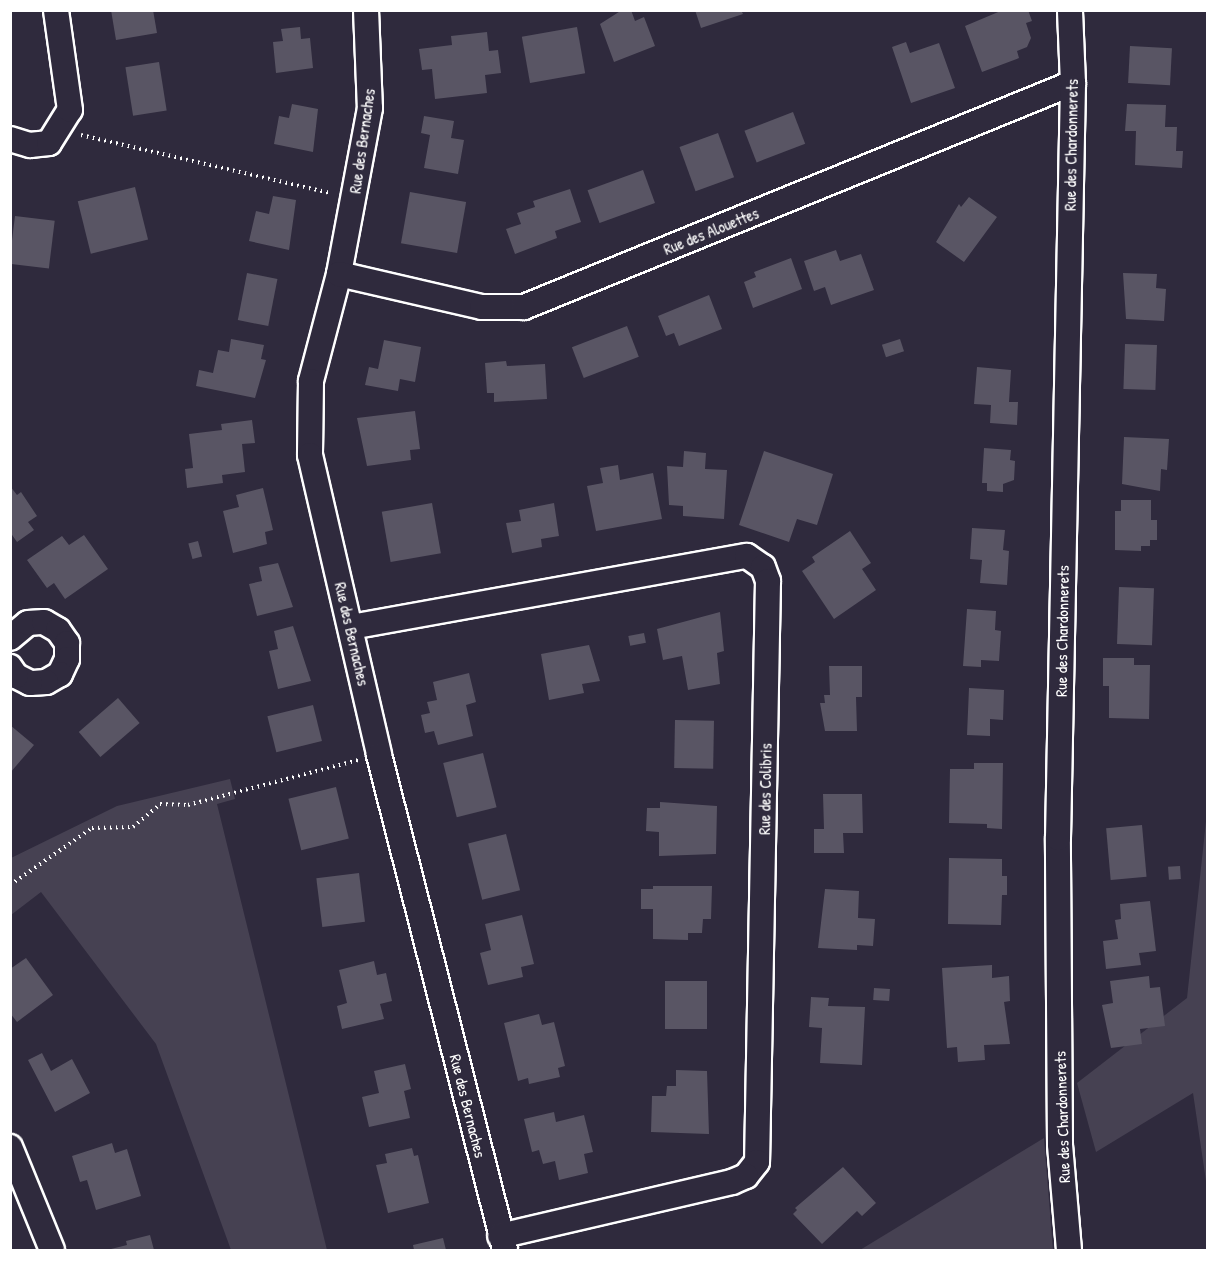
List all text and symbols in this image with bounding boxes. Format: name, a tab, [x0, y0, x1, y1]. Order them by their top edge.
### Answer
street label: Rue des Chardonnerets	[1060, 79, 1082, 211]
street label: Rue des Bernaches	[345, 87, 379, 195]
street label: Rue des Alouettes	[661, 203, 761, 259]
street label: Rue des Chardonnerets	[1051, 565, 1073, 697]
street label: Rue des Bernaches	[331, 580, 373, 688]
street label: Rue des Colibris	[755, 743, 775, 835]
street label: Rue des Chardonnerets	[1050, 1051, 1074, 1183]
street label: Rue des Bernaches	[446, 1052, 490, 1160]

